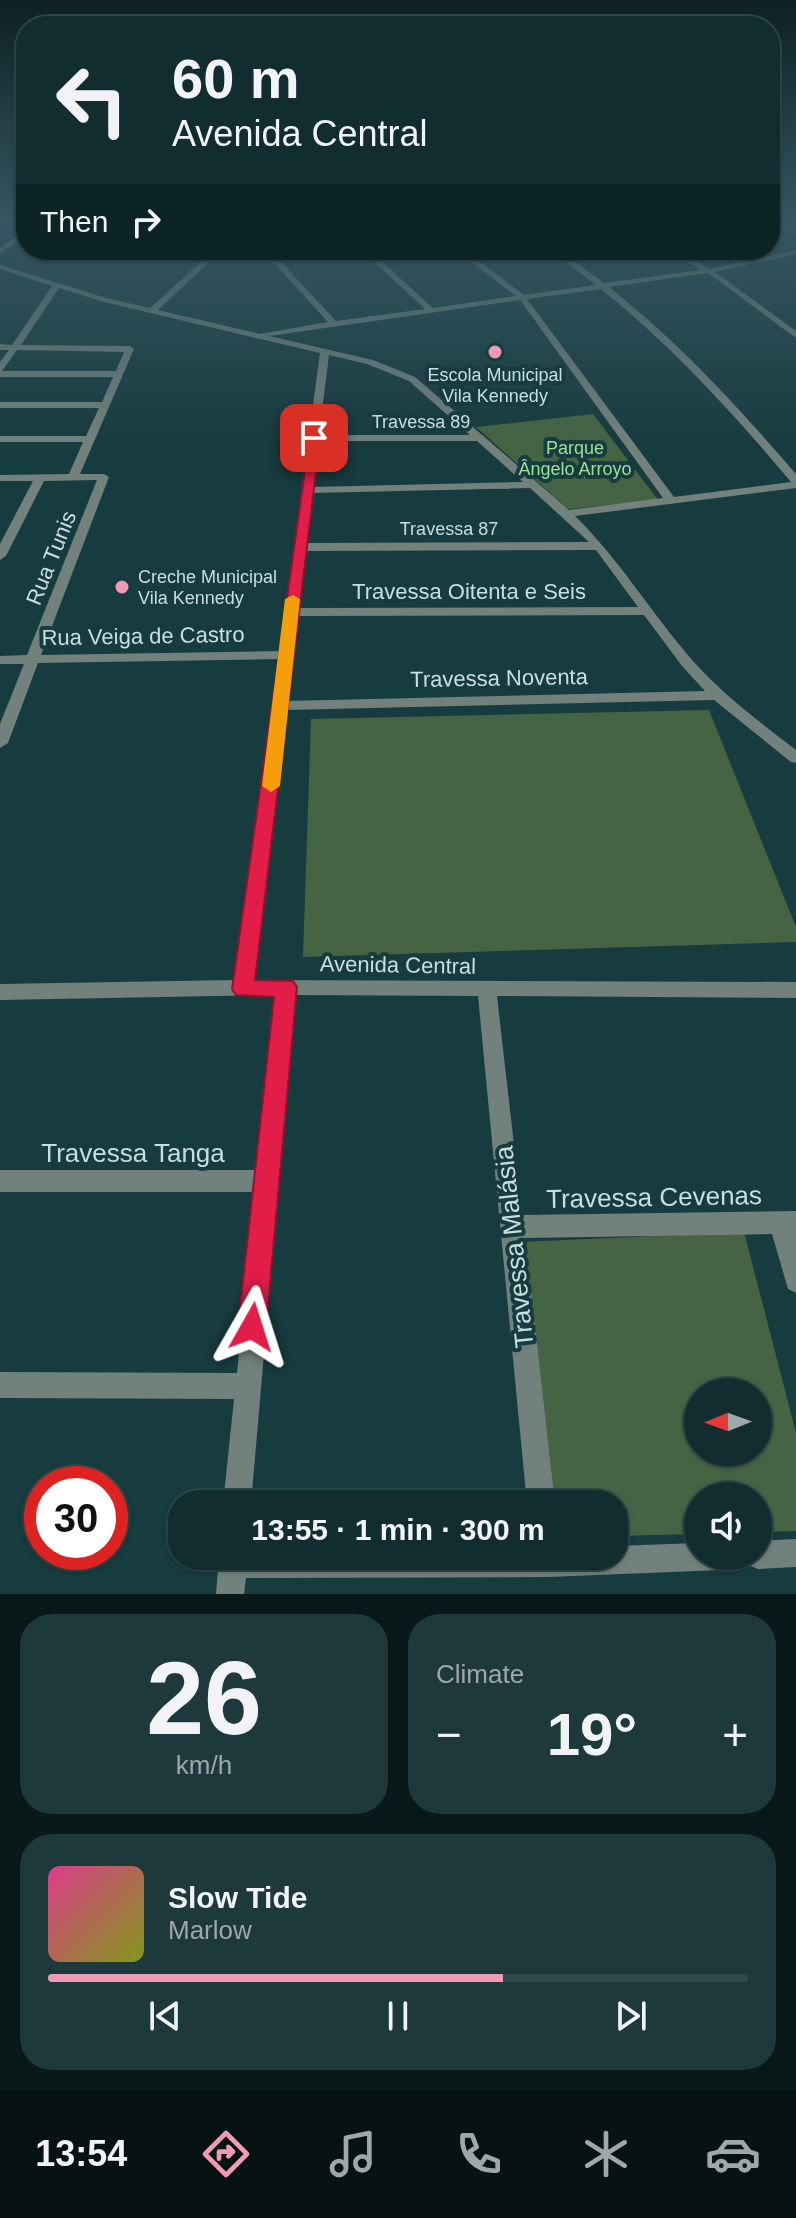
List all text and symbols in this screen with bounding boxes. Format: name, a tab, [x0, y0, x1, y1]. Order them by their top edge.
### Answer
text: 60 m	[172, 47, 300, 110]
icon: left	[40, 48, 144, 152]
text: Avenida Central	[172, 113, 428, 154]
icon: right	[124, 200, 168, 244]
text: Then	[40, 205, 108, 238]
marker: Escola Municipal Vila Kennedy	[486, 343, 504, 361]
place label: Escola Municipal Vila Kennedy	[427, 365, 563, 406]
pin	[280, 404, 348, 472]
street label: Travessa 89	[372, 412, 470, 432]
icon: arrive	[292, 416, 336, 460]
park label: Parque Ângelo Arroyo	[518, 438, 632, 479]
street label: Rua Tunis	[21, 507, 81, 609]
street label: Travessa 87	[400, 519, 498, 539]
place label: Creche Municipal Vila Kennedy	[138, 567, 277, 608]
marker: Creche Municipal Vila Kennedy	[113, 578, 131, 596]
street label: Travessa Oitenta e Seis	[352, 579, 586, 604]
street label: Rua Veiga de Castro	[41, 622, 245, 650]
street label: Travessa Noventa	[410, 664, 589, 692]
street label: Avenida Central	[320, 951, 476, 979]
street label: Travessa Tanga	[41, 1138, 225, 1168]
street label: Travessa Malásia	[488, 1144, 540, 1349]
street label: Travessa Cevenas	[546, 1180, 762, 1214]
position arrow	[210, 1285, 294, 1369]
north arrow	[684, 1378, 772, 1466]
map controls	[684, 1378, 772, 1570]
speed limit sign: 30	[24, 1466, 128, 1570]
button: sound	[684, 1482, 772, 1570]
text: 13:55 · 1 min · 300 m	[251, 1513, 545, 1546]
text: 26	[146, 1640, 262, 1756]
text: Climate	[436, 1659, 524, 1689]
text: 19°	[547, 1701, 637, 1768]
text: −	[436, 1710, 462, 1759]
text: +	[722, 1710, 748, 1759]
text: km/h	[176, 1750, 232, 1780]
text: Slow Tide	[168, 1881, 307, 1914]
text: Marlow	[168, 1915, 252, 1945]
icon: previous	[143, 1994, 187, 2038]
icon: pause	[376, 1994, 420, 2038]
icon: next	[609, 1994, 653, 2038]
icon: directions	[198, 2126, 254, 2182]
icon: music	[325, 2126, 381, 2182]
icon: phone	[451, 2126, 507, 2182]
icon: climate	[578, 2126, 634, 2182]
icon: car	[705, 2126, 761, 2182]
text: 13:54	[35, 2133, 127, 2174]

